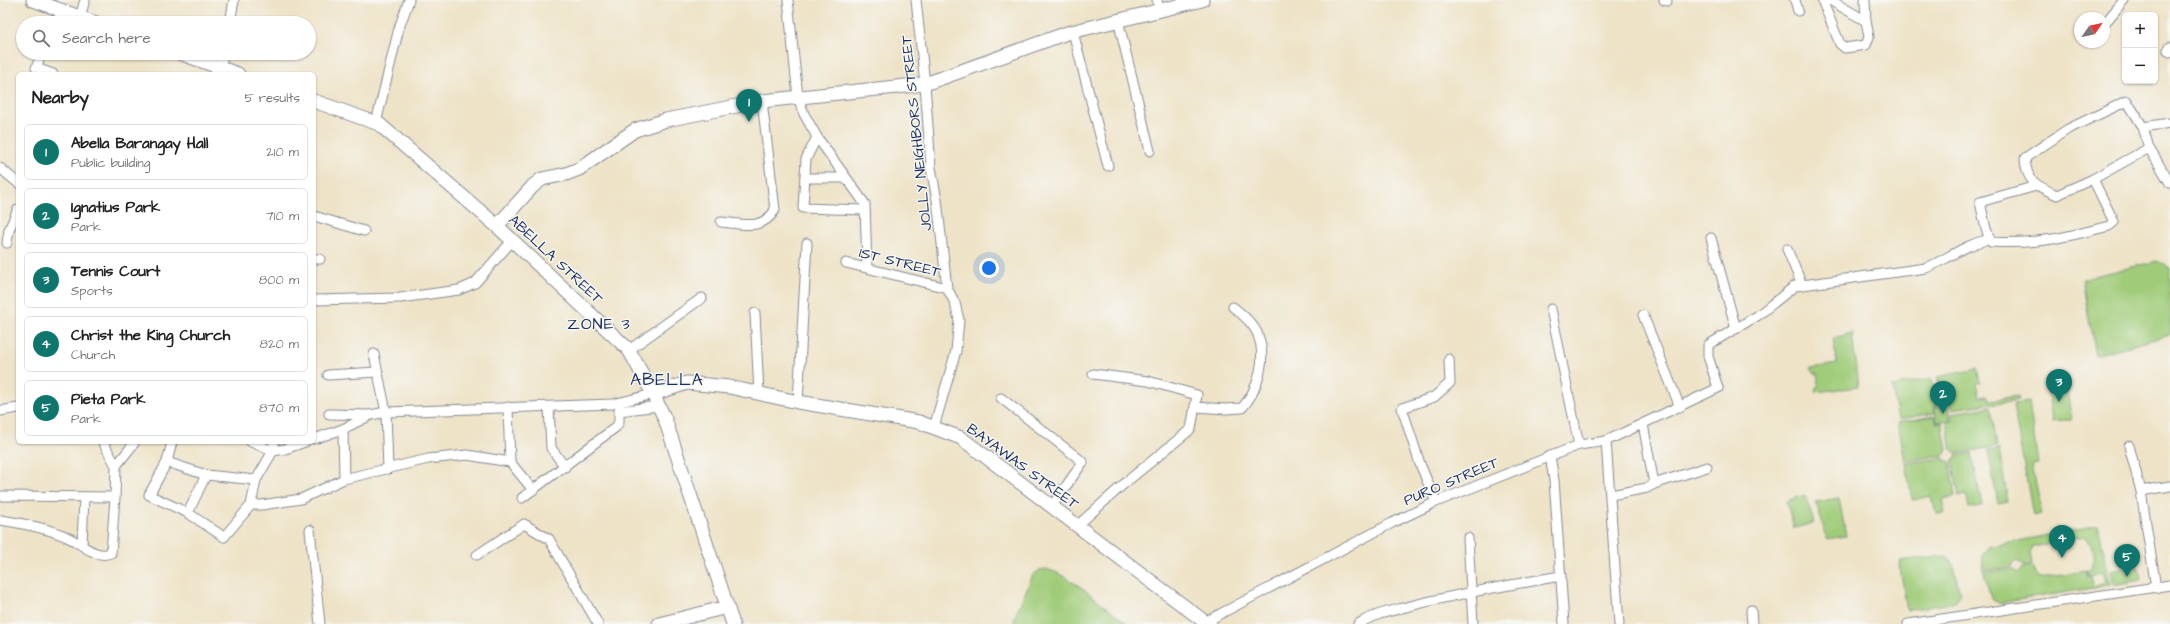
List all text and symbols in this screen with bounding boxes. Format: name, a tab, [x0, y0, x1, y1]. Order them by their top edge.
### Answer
north arrow	[2074, 12, 2110, 48]
map controls	[2122, 12, 2158, 84]
button: +	[2122, 12, 2158, 48]
search box	[16, 16, 316, 60]
icon: search	[30, 27, 52, 49]
text: Search here	[62, 28, 151, 49]
street label: JOLLY NEIGHBORS STREET	[896, 33, 937, 232]
button: −	[2122, 48, 2158, 84]
text: Nearby	[32, 86, 89, 110]
text: 5 results	[244, 89, 300, 107]
pin: 1	[736, 89, 762, 122]
text: Abella Barangay Hall	[71, 133, 208, 154]
text: 1	[45, 143, 47, 161]
text: 210 m	[266, 143, 299, 161]
text: Public building	[71, 154, 150, 172]
text: Ignatius Park	[71, 197, 160, 218]
text: 2	[42, 207, 50, 225]
text: 710 m	[266, 207, 299, 225]
street label: ABELLA STREET	[504, 210, 608, 309]
text: Park	[71, 218, 101, 236]
street label: 1ST STREET	[857, 242, 944, 283]
your location	[979, 258, 999, 278]
text: Tennis Court	[71, 261, 160, 282]
text: 3	[43, 271, 49, 289]
text: 800 m	[259, 271, 299, 289]
text: Sports	[71, 282, 113, 300]
district label: ZONE 3	[567, 313, 631, 335]
text: Christ the King Church	[71, 325, 230, 346]
text: 4	[42, 335, 50, 353]
text: 820 m	[260, 335, 299, 353]
text: Church	[71, 346, 115, 364]
district label: ABELLA	[630, 368, 704, 392]
pin: 3	[2046, 369, 2072, 402]
pin: 2	[1930, 381, 1956, 414]
text: Pieta Park	[71, 389, 145, 410]
text: 5	[41, 399, 51, 417]
text: 870 m	[259, 399, 299, 417]
text: Park	[71, 410, 101, 428]
street label: BAYAWAS STREET	[962, 419, 1084, 515]
street label: PURO STREET	[1400, 452, 1503, 511]
pin: 4	[2049, 525, 2075, 558]
pin: 5	[2114, 544, 2140, 577]

